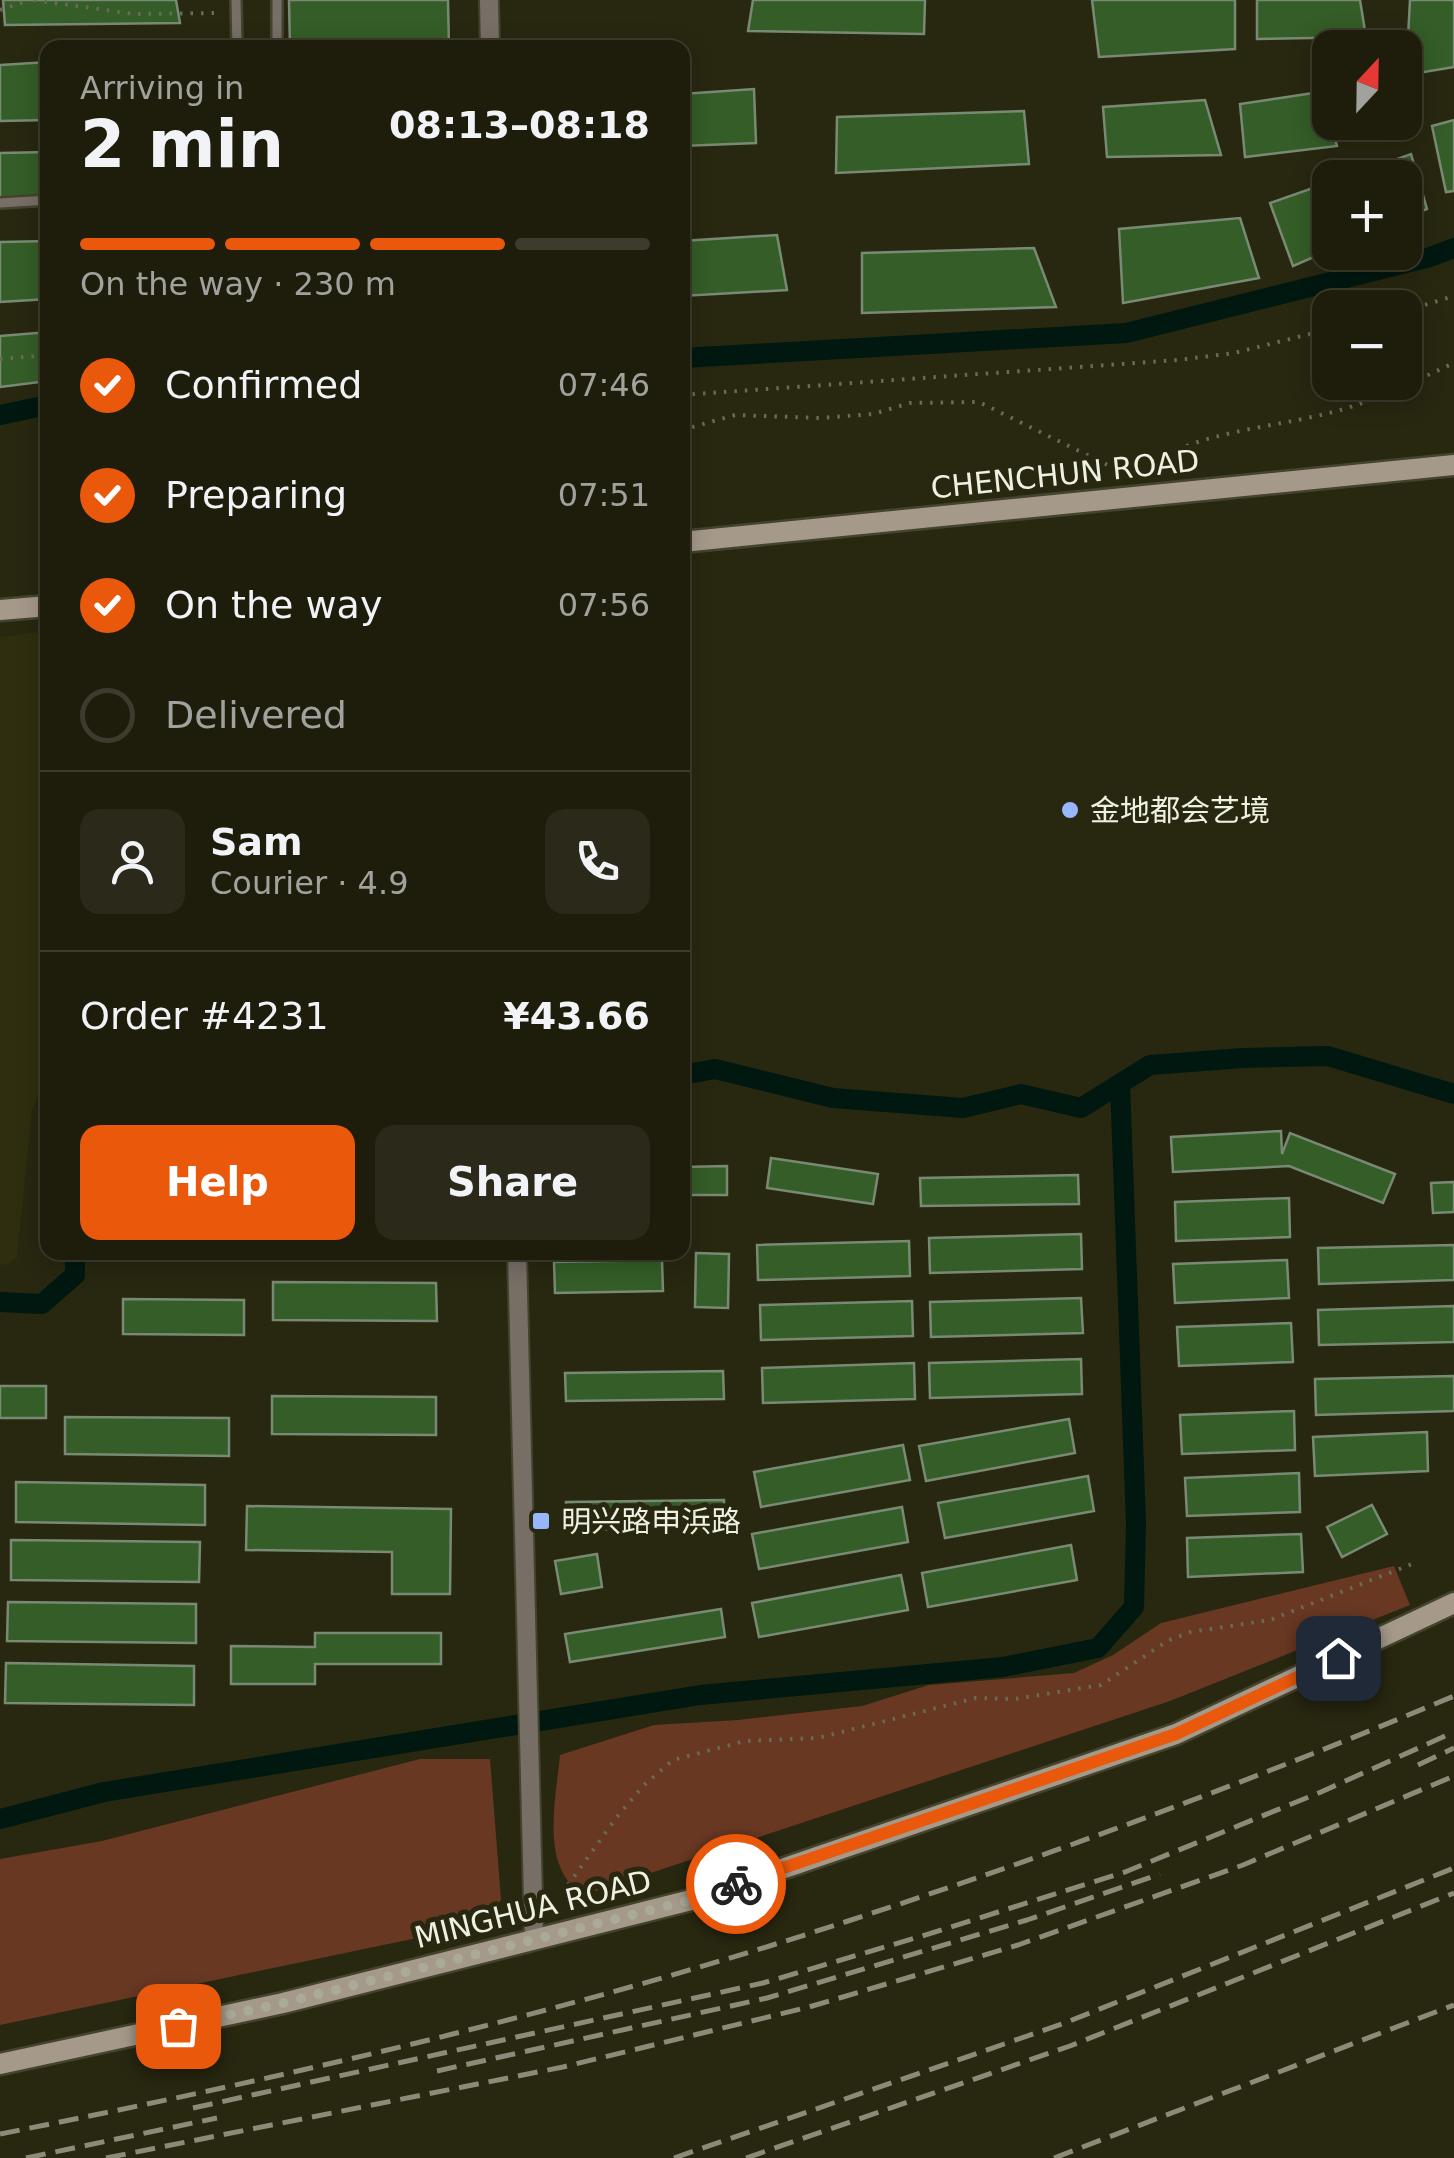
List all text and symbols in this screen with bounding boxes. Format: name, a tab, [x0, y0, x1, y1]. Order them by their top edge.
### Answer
north arrow	[1312, 30, 1422, 140]
map controls	[1312, 30, 1422, 400]
text: Arriving in	[80, 69, 244, 107]
text: 08:13–08:18	[389, 103, 650, 147]
text: 2 min	[80, 107, 284, 182]
button: +	[1312, 160, 1422, 270]
text: On the way · 230 m	[80, 265, 396, 303]
button: −	[1312, 290, 1422, 400]
icon: check	[80, 358, 135, 413]
text: Confirmed	[165, 363, 362, 407]
text: 07:46	[558, 366, 650, 404]
street label: CHENCHUN ROAD	[929, 442, 1201, 506]
icon: check	[80, 468, 135, 523]
text: Preparing	[165, 473, 347, 517]
text: 07:51	[558, 476, 650, 514]
icon: check	[80, 578, 135, 633]
text: On the way	[165, 583, 382, 627]
text: 07:56	[558, 586, 650, 624]
text: Delivered	[165, 693, 347, 737]
place label: 金地都会艺境	[1090, 793, 1270, 828]
marker: 金地都会艺境	[1059, 799, 1081, 821]
button: person	[80, 809, 185, 914]
button: phone	[545, 809, 650, 914]
text: Sam	[210, 820, 303, 864]
text: Courier · 4.9	[210, 864, 409, 902]
text: Order #4231	[80, 994, 329, 1038]
text: ¥43.66	[503, 994, 650, 1038]
button: Help	[80, 1125, 355, 1240]
button: Share	[375, 1125, 650, 1240]
place label: 明兴路申浜路	[561, 1504, 741, 1539]
marker: 明兴路申浜路	[530, 1510, 552, 1532]
pin	[1296, 1616, 1381, 1701]
icon: home	[1311, 1631, 1366, 1686]
courier	[686, 1834, 786, 1934]
icon: bike	[709, 1857, 764, 1912]
street label: MINGHUA ROAD	[411, 1863, 655, 1955]
pin	[136, 1984, 221, 2069]
icon: bag	[151, 1999, 206, 2054]

